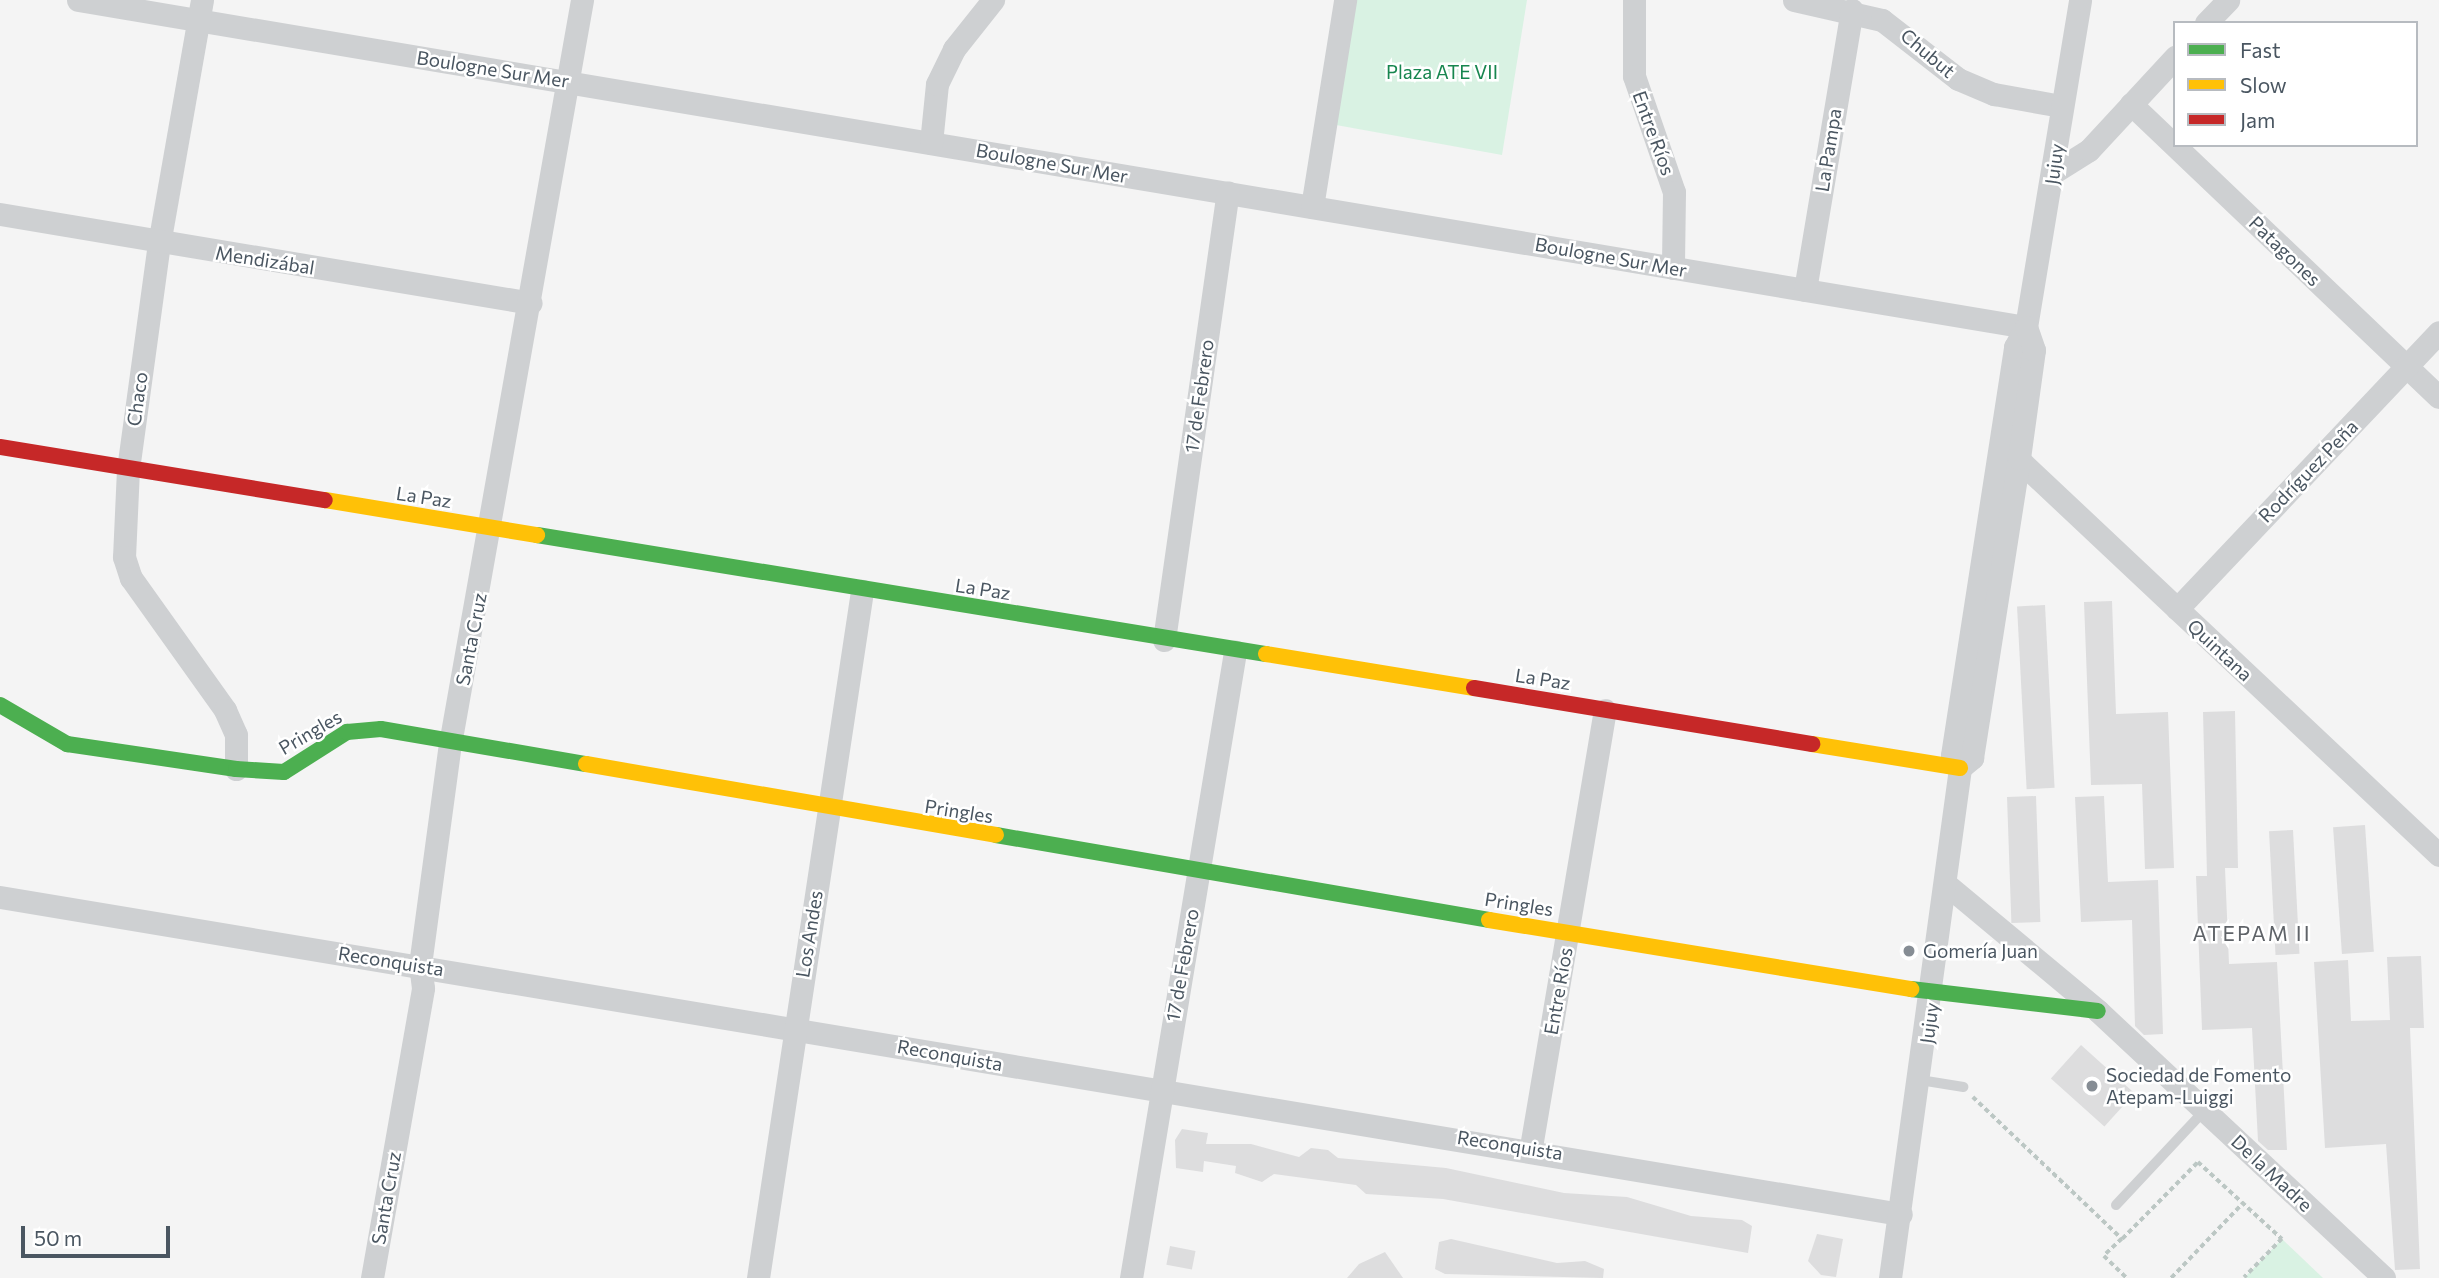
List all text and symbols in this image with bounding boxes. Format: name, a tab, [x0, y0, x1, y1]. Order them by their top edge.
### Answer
legend	[2173, 21, 2418, 147]
street label: Chubut	[1896, 24, 1960, 82]
text: Fast	[2240, 37, 2281, 62]
street label: Boulogne Sur Mer	[415, 46, 571, 92]
park label: Plaza ATE VII	[1386, 61, 1498, 83]
text: Slow	[2240, 72, 2287, 97]
street label: Entre Ríos	[1628, 88, 1680, 178]
street label: La Pampa	[1810, 107, 1846, 193]
text: Jam	[2240, 107, 2275, 132]
street label: Boulogne Sur Mer	[974, 138, 1130, 188]
street label: Jujuy	[2040, 142, 2068, 186]
street label: Patagones	[2244, 211, 2326, 291]
street label: Boulogne Sur Mer	[1533, 232, 1689, 282]
street label: Mendizábal	[214, 241, 316, 279]
street label: 17 de Febrero	[1180, 338, 1218, 454]
street label: Chaco	[122, 370, 152, 428]
street label: Rodríguez Peña	[2253, 415, 2363, 527]
street label: La Paz	[395, 481, 453, 513]
street label: La Paz	[954, 573, 1012, 605]
street label: Santa Cruz	[451, 591, 491, 687]
street label: Quintana	[2183, 614, 2257, 686]
street label: La Paz	[1514, 663, 1572, 695]
street label: Pringles	[274, 705, 346, 759]
street label: Pringles	[923, 794, 995, 828]
street label: Pringles	[1483, 887, 1555, 921]
street label: Los Andes	[791, 889, 827, 979]
street label: 17 de Febrero	[1161, 907, 1203, 1023]
district label: ATEPAM II	[2194, 920, 2310, 946]
place label: Gomería Juan	[1923, 940, 2038, 962]
street label: Reconquista	[337, 941, 445, 981]
marker: Gomería Juan	[1901, 943, 1917, 959]
street label: Entre Ríos	[1539, 946, 1577, 1036]
street label: Jujuy	[1915, 1001, 1943, 1045]
street label: Reconquista	[895, 1035, 1005, 1075]
place label: Sociedad de Fomento Atepam-Luiggi	[2106, 1064, 2291, 1108]
marker: Sociedad de Fomento Atepam-Luiggi	[2084, 1078, 2100, 1094]
street label: Reconquista	[1456, 1125, 1564, 1165]
street label: De la Madre	[2227, 1130, 2317, 1216]
street label: Santa Cruz	[367, 1150, 405, 1246]
scale bar	[24, 1212, 173, 1256]
text: 50 m	[34, 1225, 82, 1250]

